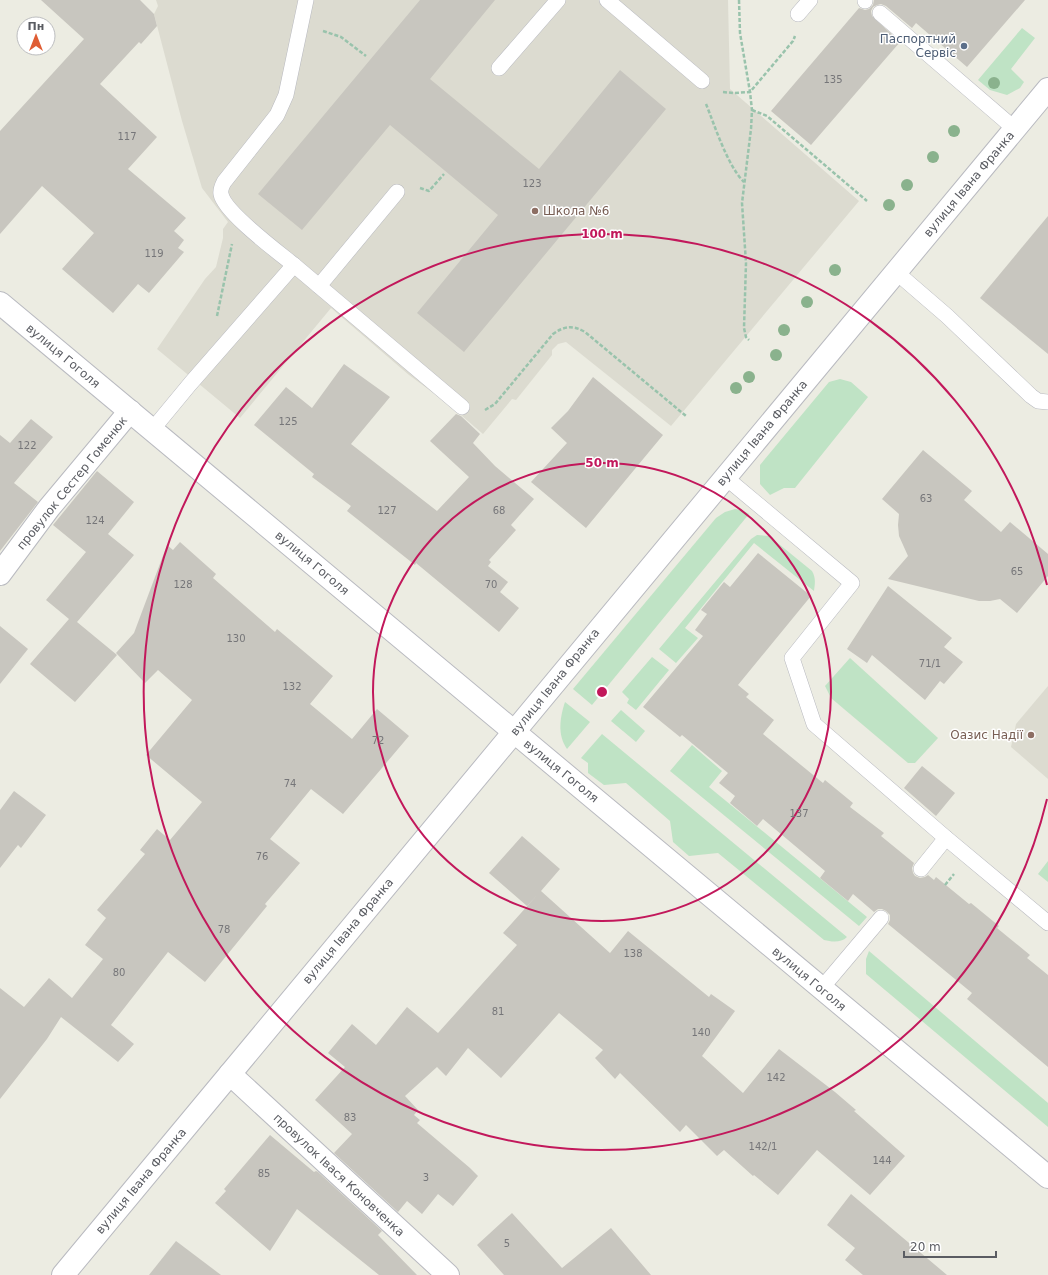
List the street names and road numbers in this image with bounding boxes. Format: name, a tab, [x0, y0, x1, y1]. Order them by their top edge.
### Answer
street label: вулиця Івана Франка	[921, 128, 1017, 240]
street label: вулиця Гоголя	[23, 321, 103, 391]
street label: вулиця Івана Франка	[714, 377, 810, 489]
street label: провулок Сестер Гоменюк	[14, 414, 130, 552]
street label: вулиця Гоголя	[272, 528, 352, 598]
street label: вулиця Івана Франка	[508, 626, 602, 738]
street label: вулиця Гоголя	[521, 737, 601, 805]
street label: вулиця Івана Франка	[300, 875, 396, 987]
street label: вулиця Гоголя	[769, 944, 849, 1014]
street label: провулок Івася Коновченка	[271, 1111, 407, 1239]
street label: вулиця Івана Франка	[93, 1125, 189, 1237]

